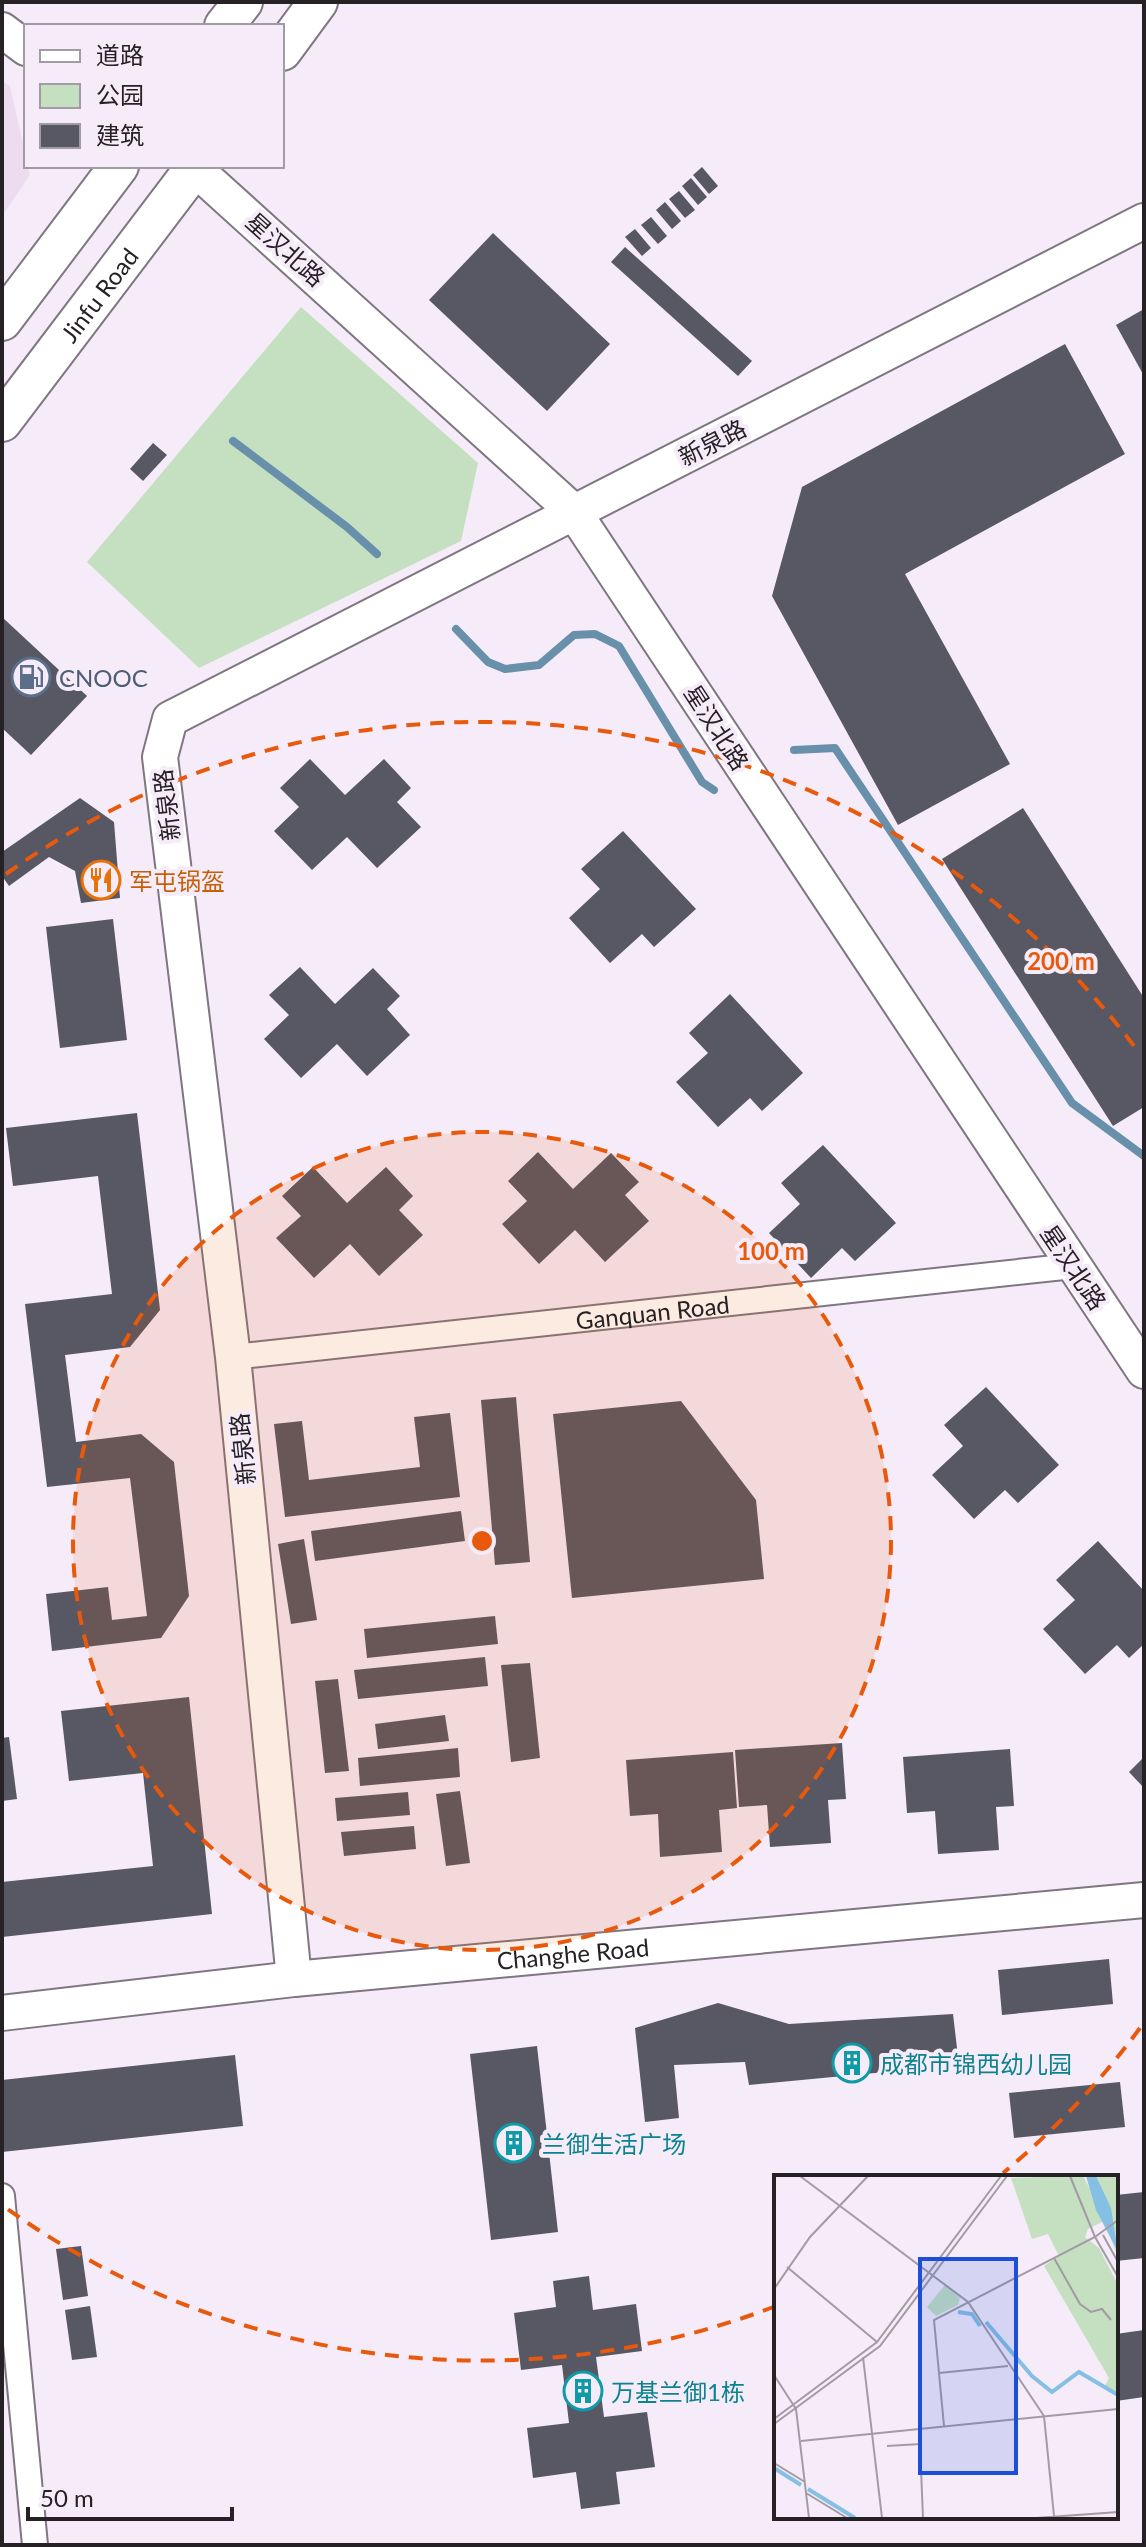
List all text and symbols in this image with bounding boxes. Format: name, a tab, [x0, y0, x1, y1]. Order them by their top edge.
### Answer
legend	[24, 24, 284, 168]
text: 道路	[96, 40, 144, 69]
text: 公园	[96, 80, 144, 109]
text: 建筑	[96, 120, 144, 149]
street label: 星汉北路	[241, 206, 331, 292]
street label: Jinfu Road	[54, 242, 143, 347]
street label: 新泉路	[673, 413, 751, 471]
fuel station icon: CNOOC	[10, 656, 52, 698]
place label: CNOOC	[59, 663, 148, 692]
street label: 星汉北路	[679, 679, 755, 775]
street label: 新泉路	[147, 768, 185, 842]
restaurant icon: 军屯锅盔	[80, 859, 122, 901]
place label: 军屯锅盔	[129, 866, 225, 895]
text: 200 m	[1027, 946, 1095, 975]
street label: 星汉北路	[1035, 1219, 1113, 1315]
text: 100 m	[737, 1236, 805, 1265]
street label: Ganquan Road	[574, 1289, 731, 1334]
street label: 新泉路	[224, 1412, 260, 1486]
centre of rings	[468, 1527, 496, 1555]
street label: Changhe Road	[495, 1932, 650, 1975]
building icon: 成都市锦西幼儿园	[831, 2042, 873, 2084]
place label: 成都市锦西幼儿园	[880, 2049, 1072, 2078]
building icon: 兰御生活广场	[493, 2122, 535, 2164]
place label: 兰御生活广场	[542, 2129, 686, 2158]
inset map	[774, 2175, 1118, 2519]
building icon: 万基兰御1栋	[562, 2370, 604, 2412]
place label: 万基兰御1栋	[611, 2377, 745, 2406]
scale bar	[28, 2471, 232, 2521]
text: 50 m	[40, 2483, 94, 2512]

